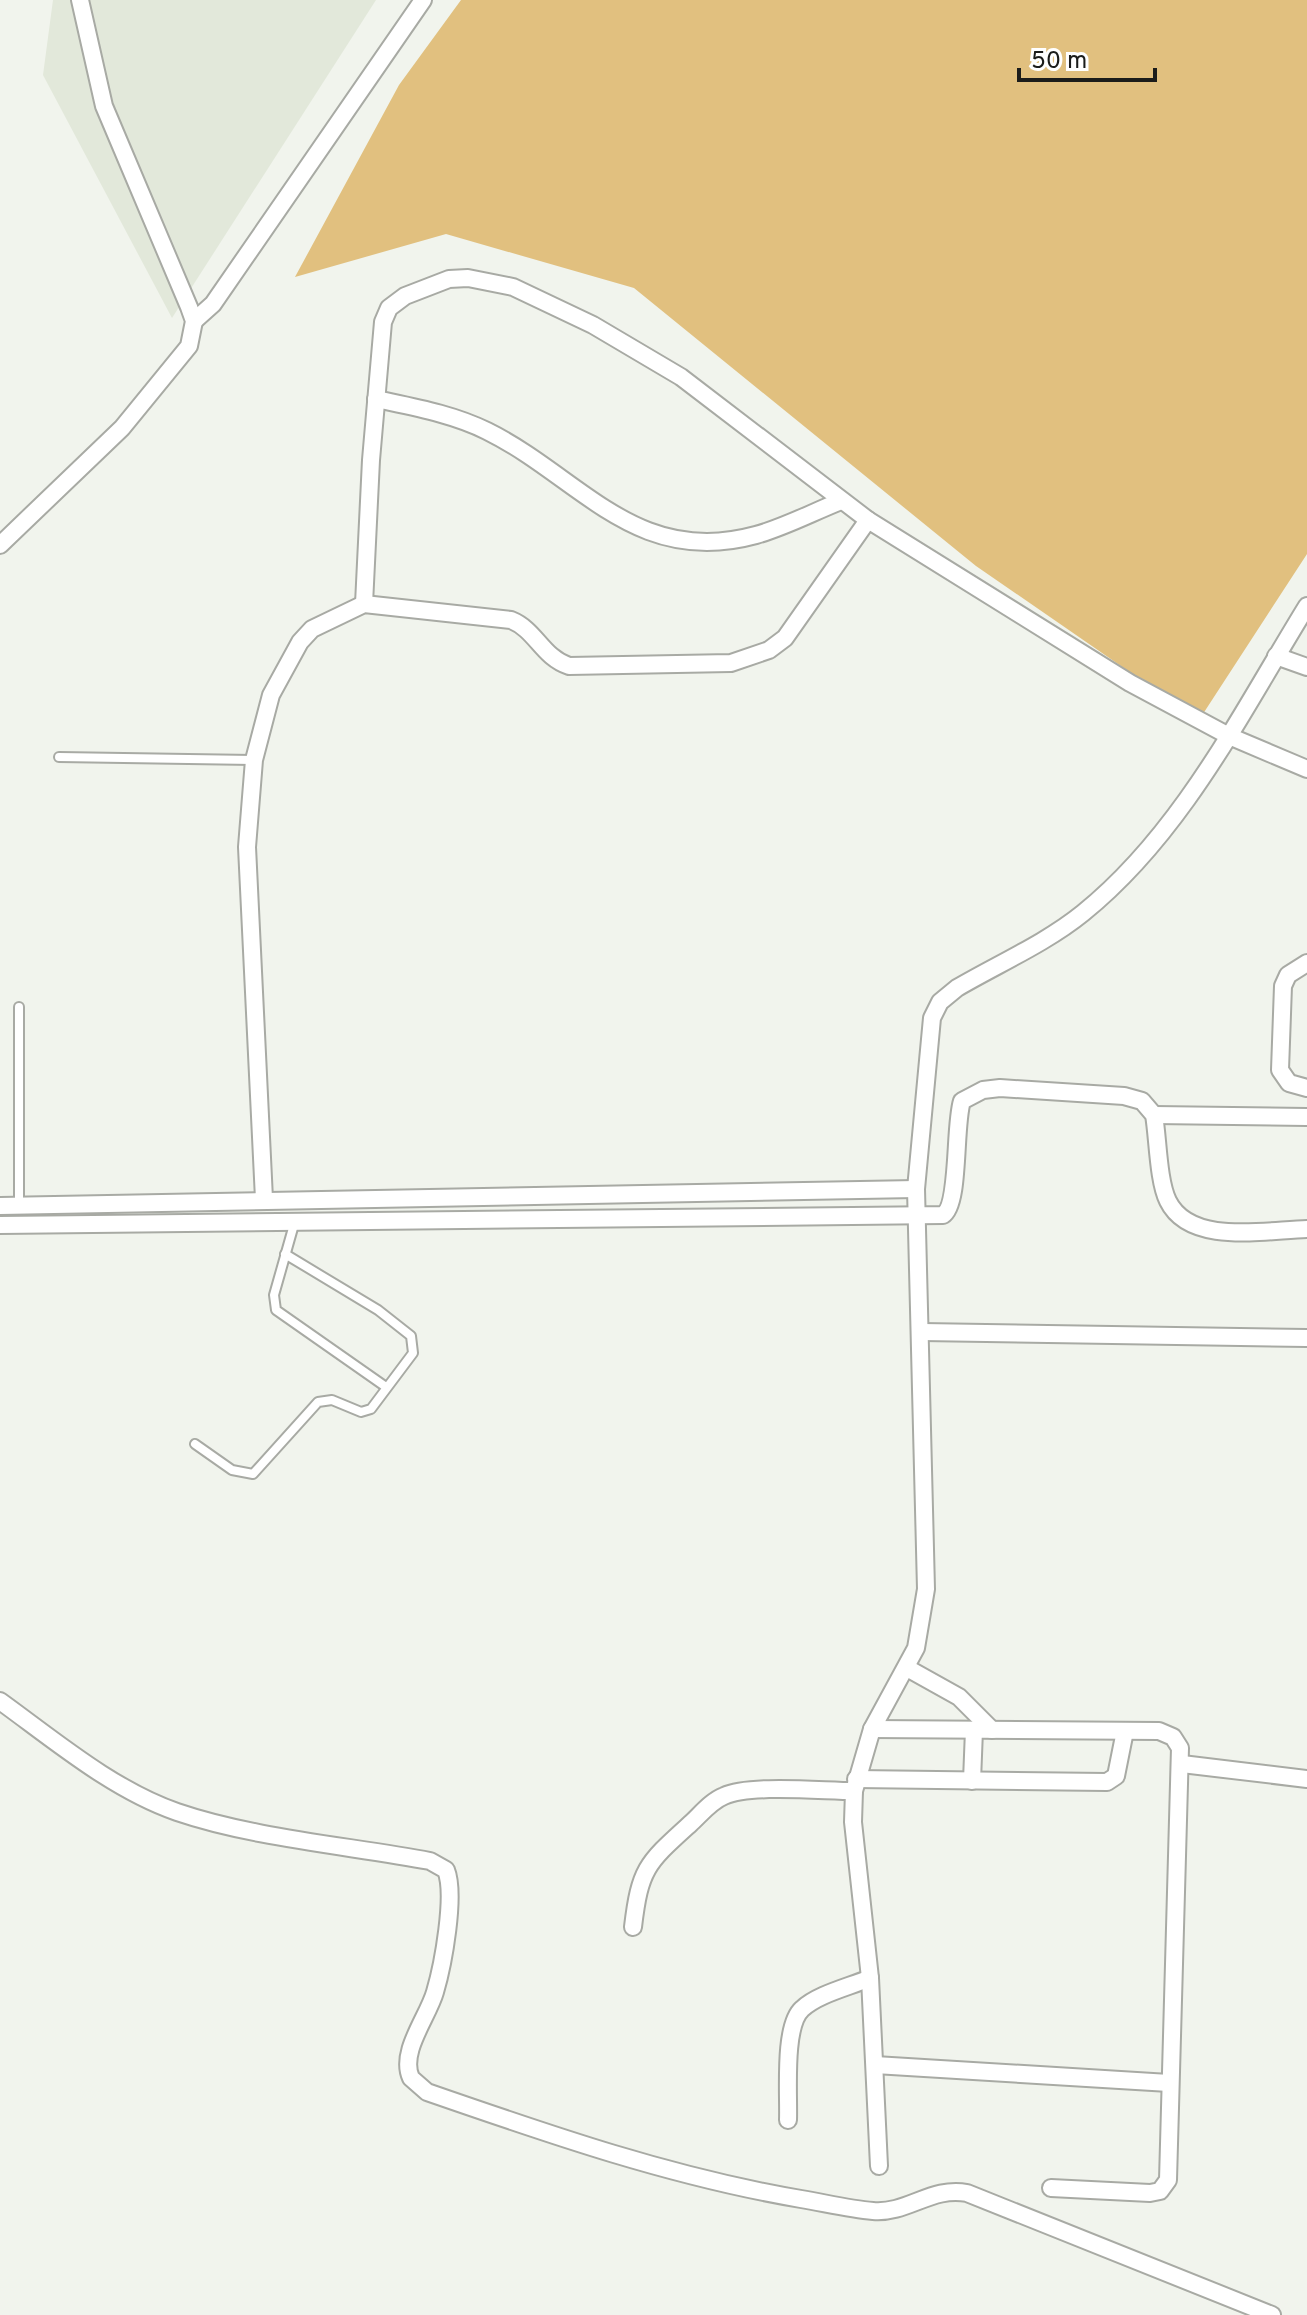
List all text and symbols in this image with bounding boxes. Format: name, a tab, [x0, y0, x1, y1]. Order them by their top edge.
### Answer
scale bar	[1019, 32, 1155, 82]
text: 50 m	[1031, 47, 1087, 77]

